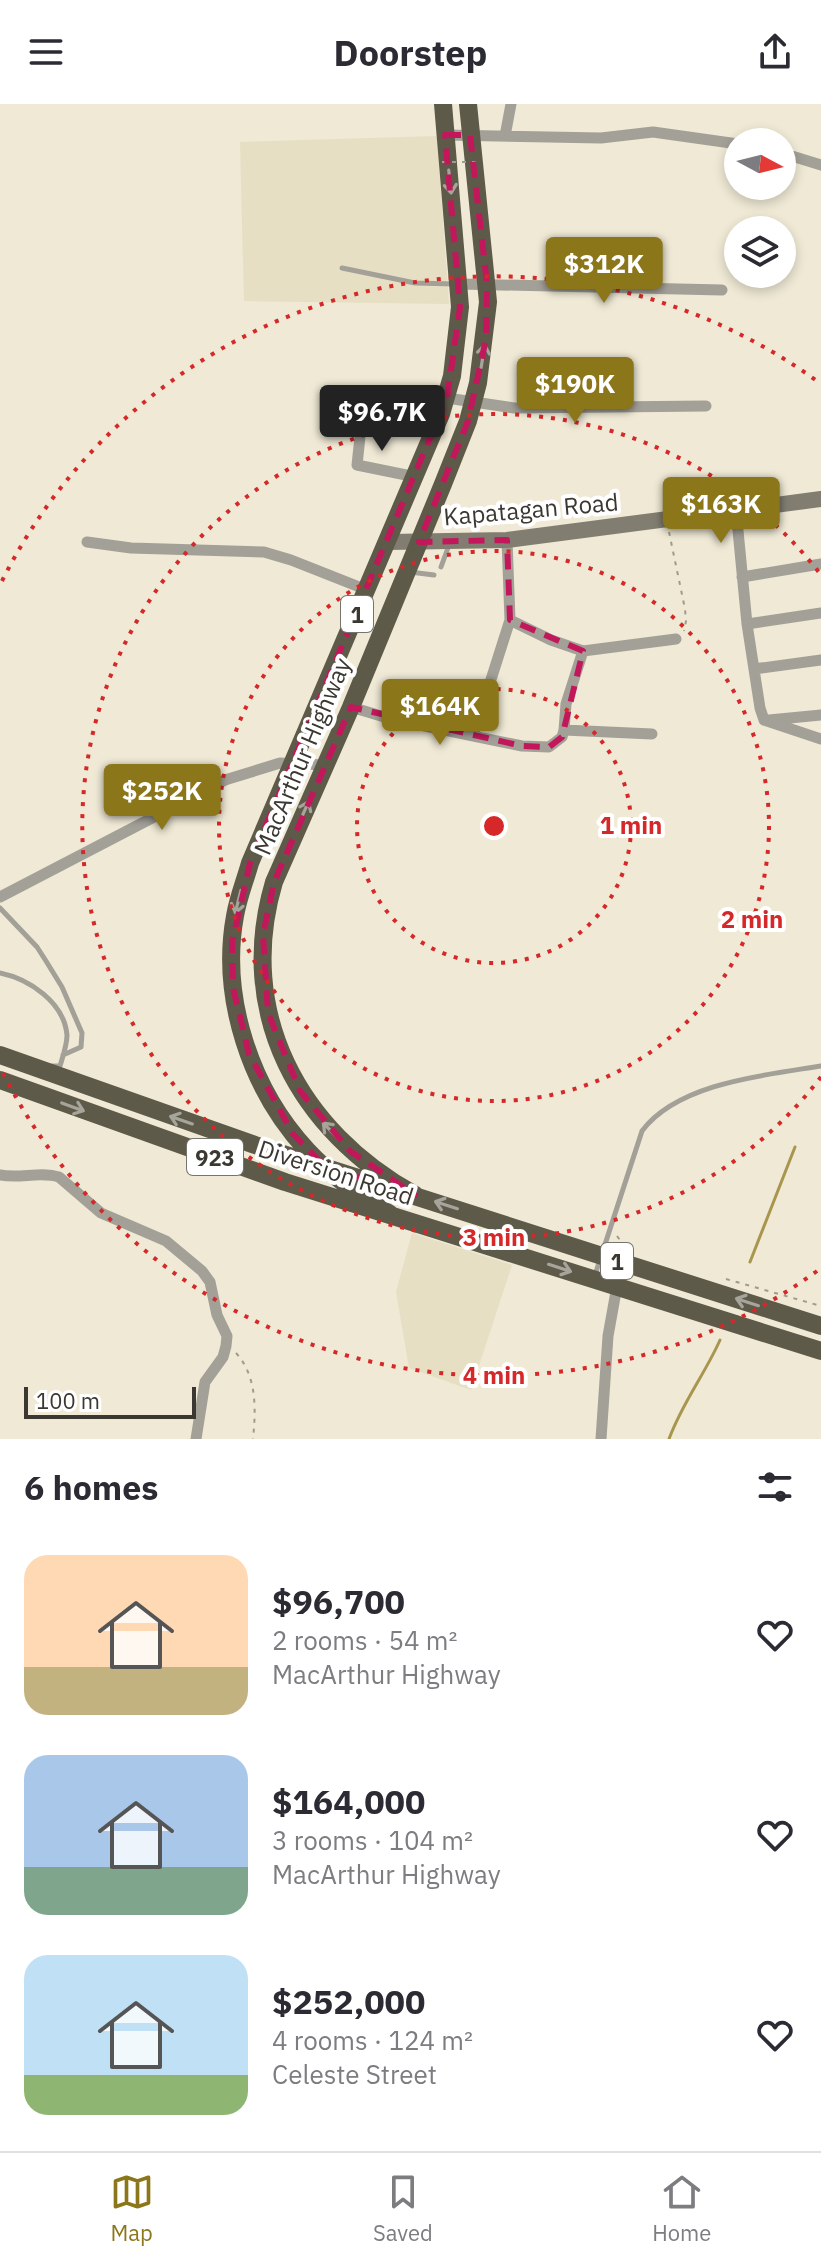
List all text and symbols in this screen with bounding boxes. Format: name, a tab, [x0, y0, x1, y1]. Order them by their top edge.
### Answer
text: Doorstep	[334, 29, 487, 76]
icon: menu	[24, 30, 68, 74]
icon: share	[753, 30, 797, 74]
north arrow	[724, 128, 796, 200]
map controls	[724, 128, 796, 288]
one-way arrow	[443, 168, 458, 195]
button: layers	[724, 216, 796, 288]
pin: $312K	[548, 237, 660, 305]
text: $312K	[564, 246, 644, 280]
one-way arrow	[476, 344, 491, 369]
pin: $190K	[519, 357, 631, 425]
text: $190K	[535, 366, 615, 400]
pin: $96.7K	[317, 385, 447, 453]
text: $96.7K	[338, 394, 426, 428]
pin: $163K	[665, 477, 777, 545]
street label: Kapatagan Road	[442, 485, 620, 533]
text: $163K	[681, 486, 761, 520]
road number: 1	[341, 596, 373, 632]
street label: MacArthur Highway	[246, 653, 358, 859]
pin: $164K	[384, 679, 496, 747]
text: $164K	[400, 688, 480, 722]
pin: $252K	[106, 764, 218, 832]
text: $252K	[122, 773, 202, 807]
one-way arrow	[297, 801, 312, 825]
text: 1 min	[600, 809, 662, 841]
centre of rings	[480, 812, 508, 840]
one-way arrow	[230, 889, 245, 915]
text: 2 min	[721, 903, 783, 935]
one-way arrow	[61, 1100, 86, 1115]
one-way arrow	[169, 1111, 194, 1126]
one-way arrow	[321, 1121, 340, 1141]
street label: Diversion Road	[254, 1132, 418, 1212]
road number: 923	[187, 1139, 243, 1175]
one-way arrow	[434, 1197, 459, 1212]
text: 3 min	[463, 1221, 525, 1253]
road number: 1	[601, 1243, 633, 1279]
one-way arrow	[546, 1261, 572, 1276]
one-way arrow	[734, 1294, 760, 1309]
text: 4 min	[463, 1359, 525, 1391]
scale bar	[24, 1383, 196, 1419]
text: 100 m	[36, 1386, 100, 1415]
text: 6 homes	[24, 1465, 159, 1509]
icon: filters	[753, 1465, 797, 1509]
text: $96,700	[272, 1579, 405, 1623]
icon: home	[88, 1587, 184, 1683]
icon: heart	[753, 1613, 797, 1657]
text: 2 rooms · 54 m²	[272, 1623, 457, 1657]
text: MacArthur Highway	[272, 1657, 501, 1691]
text: $164,000	[272, 1779, 425, 1823]
icon: home	[88, 1787, 184, 1883]
icon: heart	[753, 1813, 797, 1857]
text: 3 rooms · 104 m²	[272, 1823, 473, 1857]
text: MacArthur Highway	[272, 1857, 501, 1891]
text: $252,000	[272, 1979, 425, 2023]
icon: home	[88, 1987, 184, 2083]
icon: heart	[753, 2013, 797, 2057]
text: 4 rooms · 124 m²	[272, 2023, 473, 2057]
text: Celeste Street	[272, 2057, 437, 2091]
tab: Map	[110, 2170, 154, 2247]
tab: Saved	[373, 2170, 433, 2247]
tab: Home	[652, 2170, 711, 2247]

